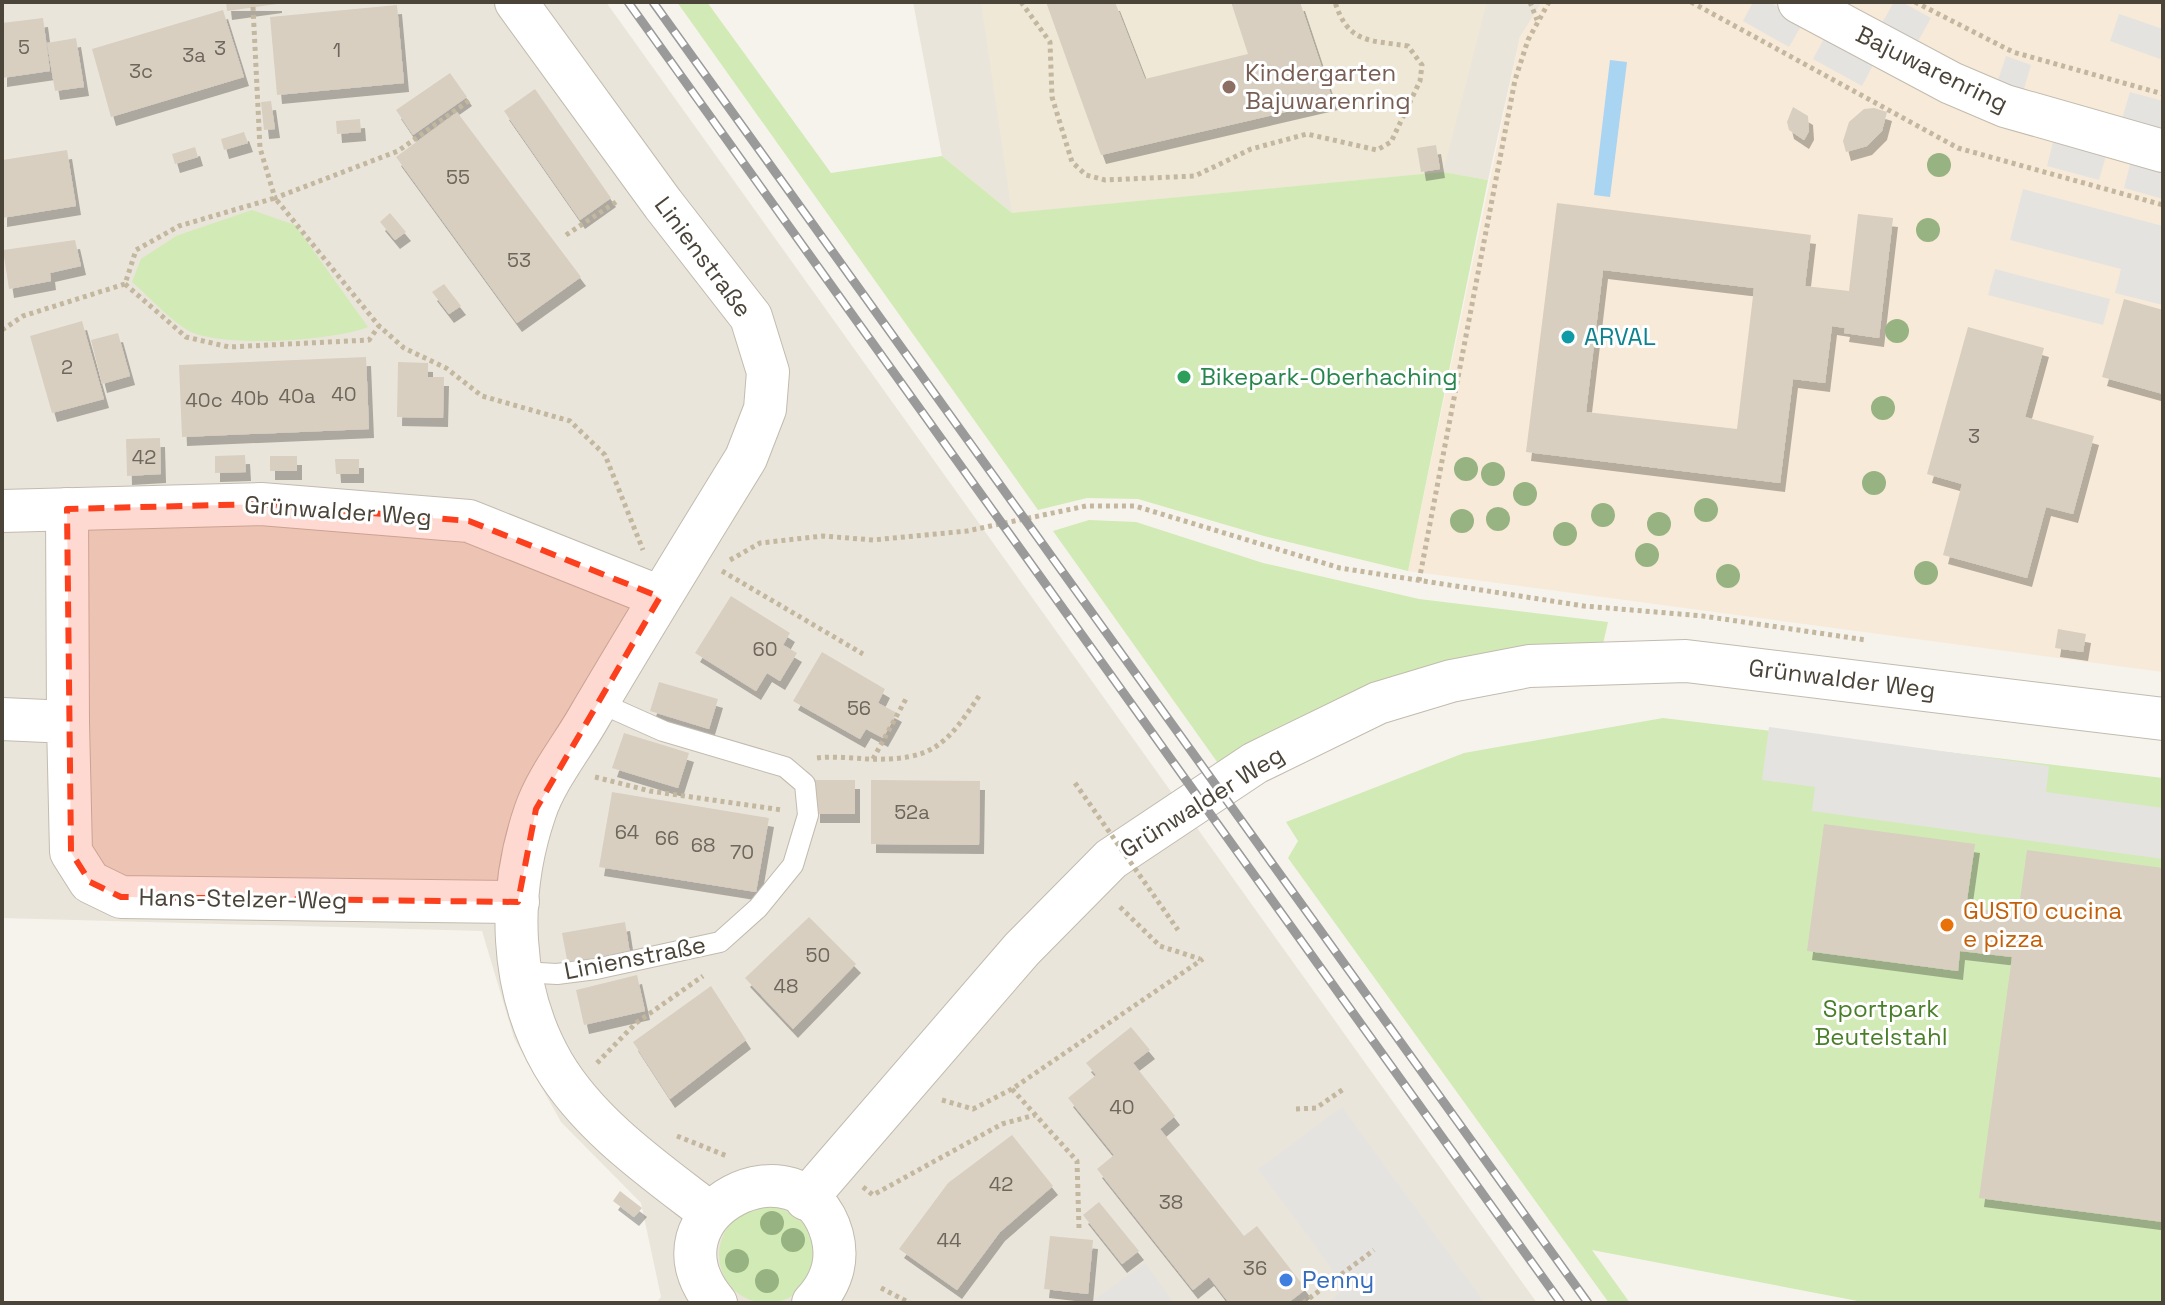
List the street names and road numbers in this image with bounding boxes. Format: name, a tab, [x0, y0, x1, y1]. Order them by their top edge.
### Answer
street label: Bajuwarenring	[1851, 18, 2013, 119]
street label: Linienstraße	[648, 190, 759, 323]
street label: Grünwalder Weg	[243, 488, 433, 533]
street label: Grünwalder Weg	[1747, 652, 1937, 705]
street label: Grünwalder Weg	[1114, 739, 1290, 864]
street label: Hans-Stelzer-Weg	[138, 881, 348, 916]
street label: Linienstraße	[561, 929, 708, 986]

